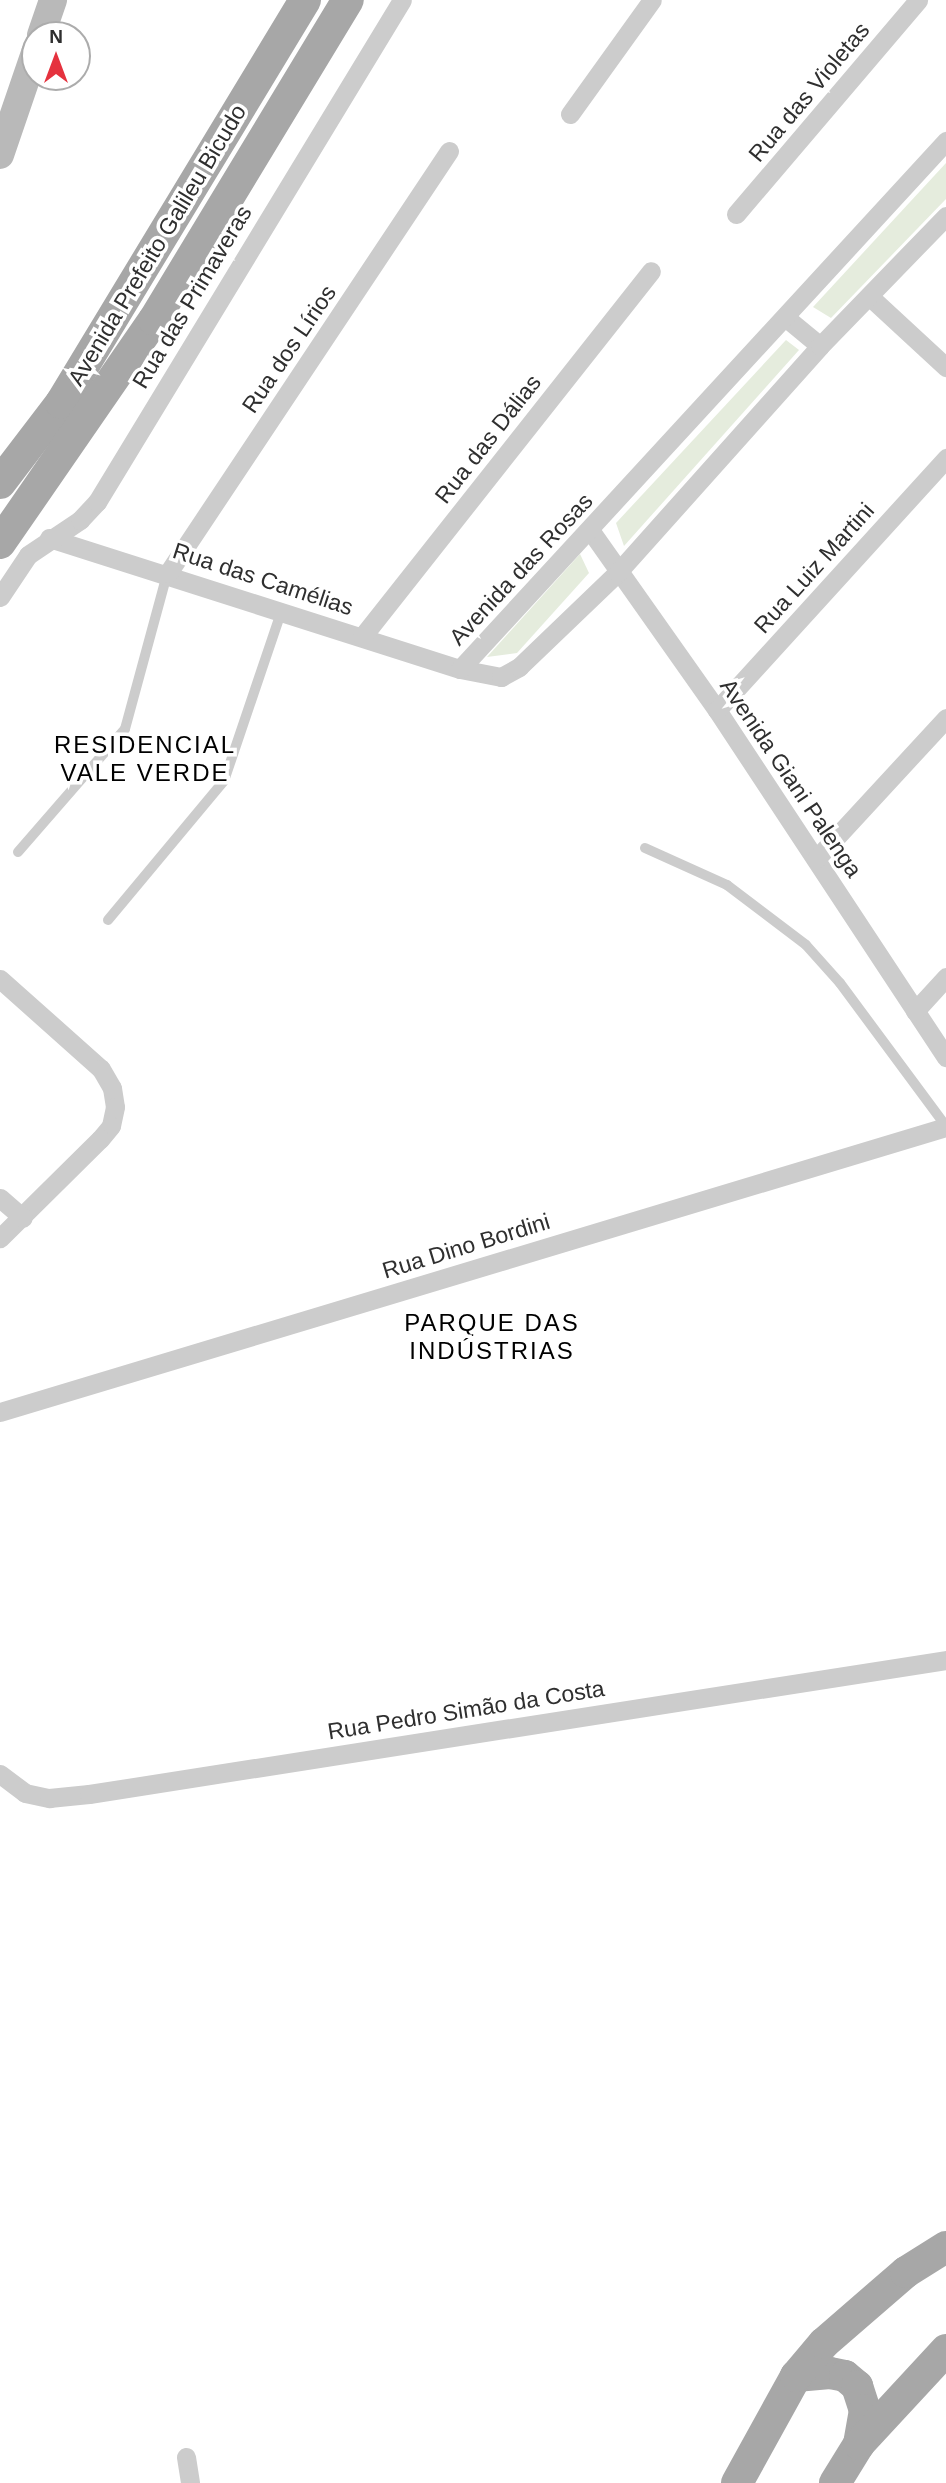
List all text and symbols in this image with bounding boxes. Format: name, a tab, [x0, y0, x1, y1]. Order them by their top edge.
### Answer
street label: Rua das Violetas	[743, 17, 875, 167]
north arrow	[21, 21, 91, 91]
text: N	[49, 26, 63, 47]
street label: Avenida Prefeito Galileu Bicudo	[62, 99, 252, 391]
street label: Rua das Primaveras	[127, 201, 257, 393]
street label: Rua dos Lírios	[236, 280, 342, 418]
street label: Rua das Dálias	[429, 369, 547, 509]
street label: Avenida das Rosas	[443, 487, 599, 651]
street label: Rua Luiz Martini	[748, 497, 880, 639]
street label: Rua das Camélias	[169, 537, 357, 621]
street label: Avenida Giani Palenga	[714, 673, 868, 883]
district label: RESIDENCIAL VALE VERDE	[55, 731, 235, 787]
street label: Rua Dino Bordini	[379, 1207, 553, 1285]
district label: PARQUE DAS INDÚSTRIAS	[405, 1309, 579, 1365]
street label: Rua Pedro Simão da Costa	[326, 1674, 606, 1746]

